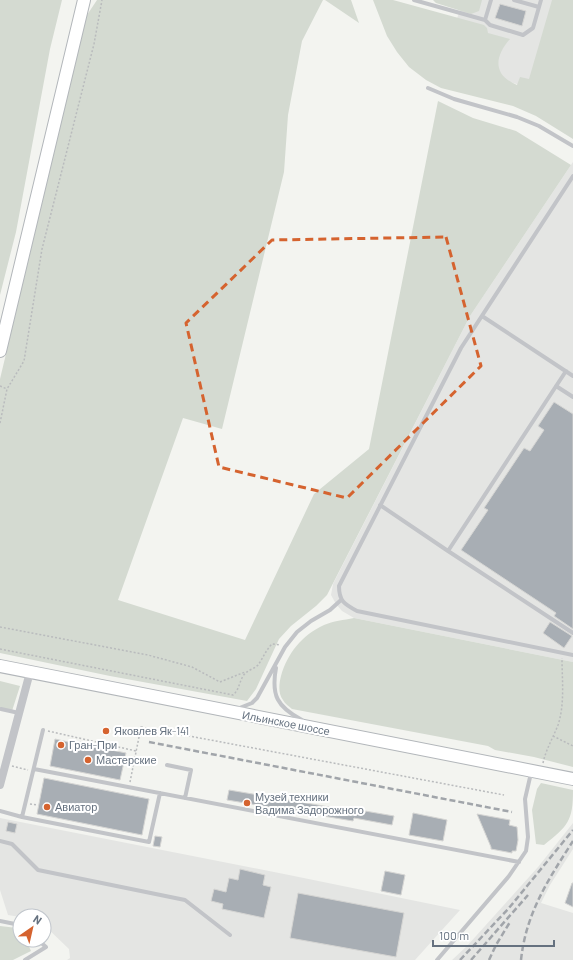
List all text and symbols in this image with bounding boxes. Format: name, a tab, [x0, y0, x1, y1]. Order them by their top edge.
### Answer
street label: Ильинское шоссе	[241, 708, 331, 737]
place label: Яковлев Як-141	[114, 724, 189, 737]
marker: Яковлев Як-141	[101, 726, 111, 736]
place label: Гран-При	[69, 738, 117, 751]
marker: Гран-При	[56, 740, 66, 750]
place label: Мастерские	[96, 753, 157, 766]
marker: Мастерские	[83, 755, 93, 765]
place label: Музей техники Вадима Задорожного	[255, 790, 364, 816]
marker: Музей техники Вадима Задорожного	[242, 798, 252, 808]
place label: Авиатор	[55, 800, 97, 813]
marker: Авиатор	[42, 802, 52, 812]
north arrow	[12, 908, 52, 948]
text: N	[31, 912, 45, 927]
scale bar	[433, 922, 554, 948]
text: 100 m	[439, 928, 469, 942]

